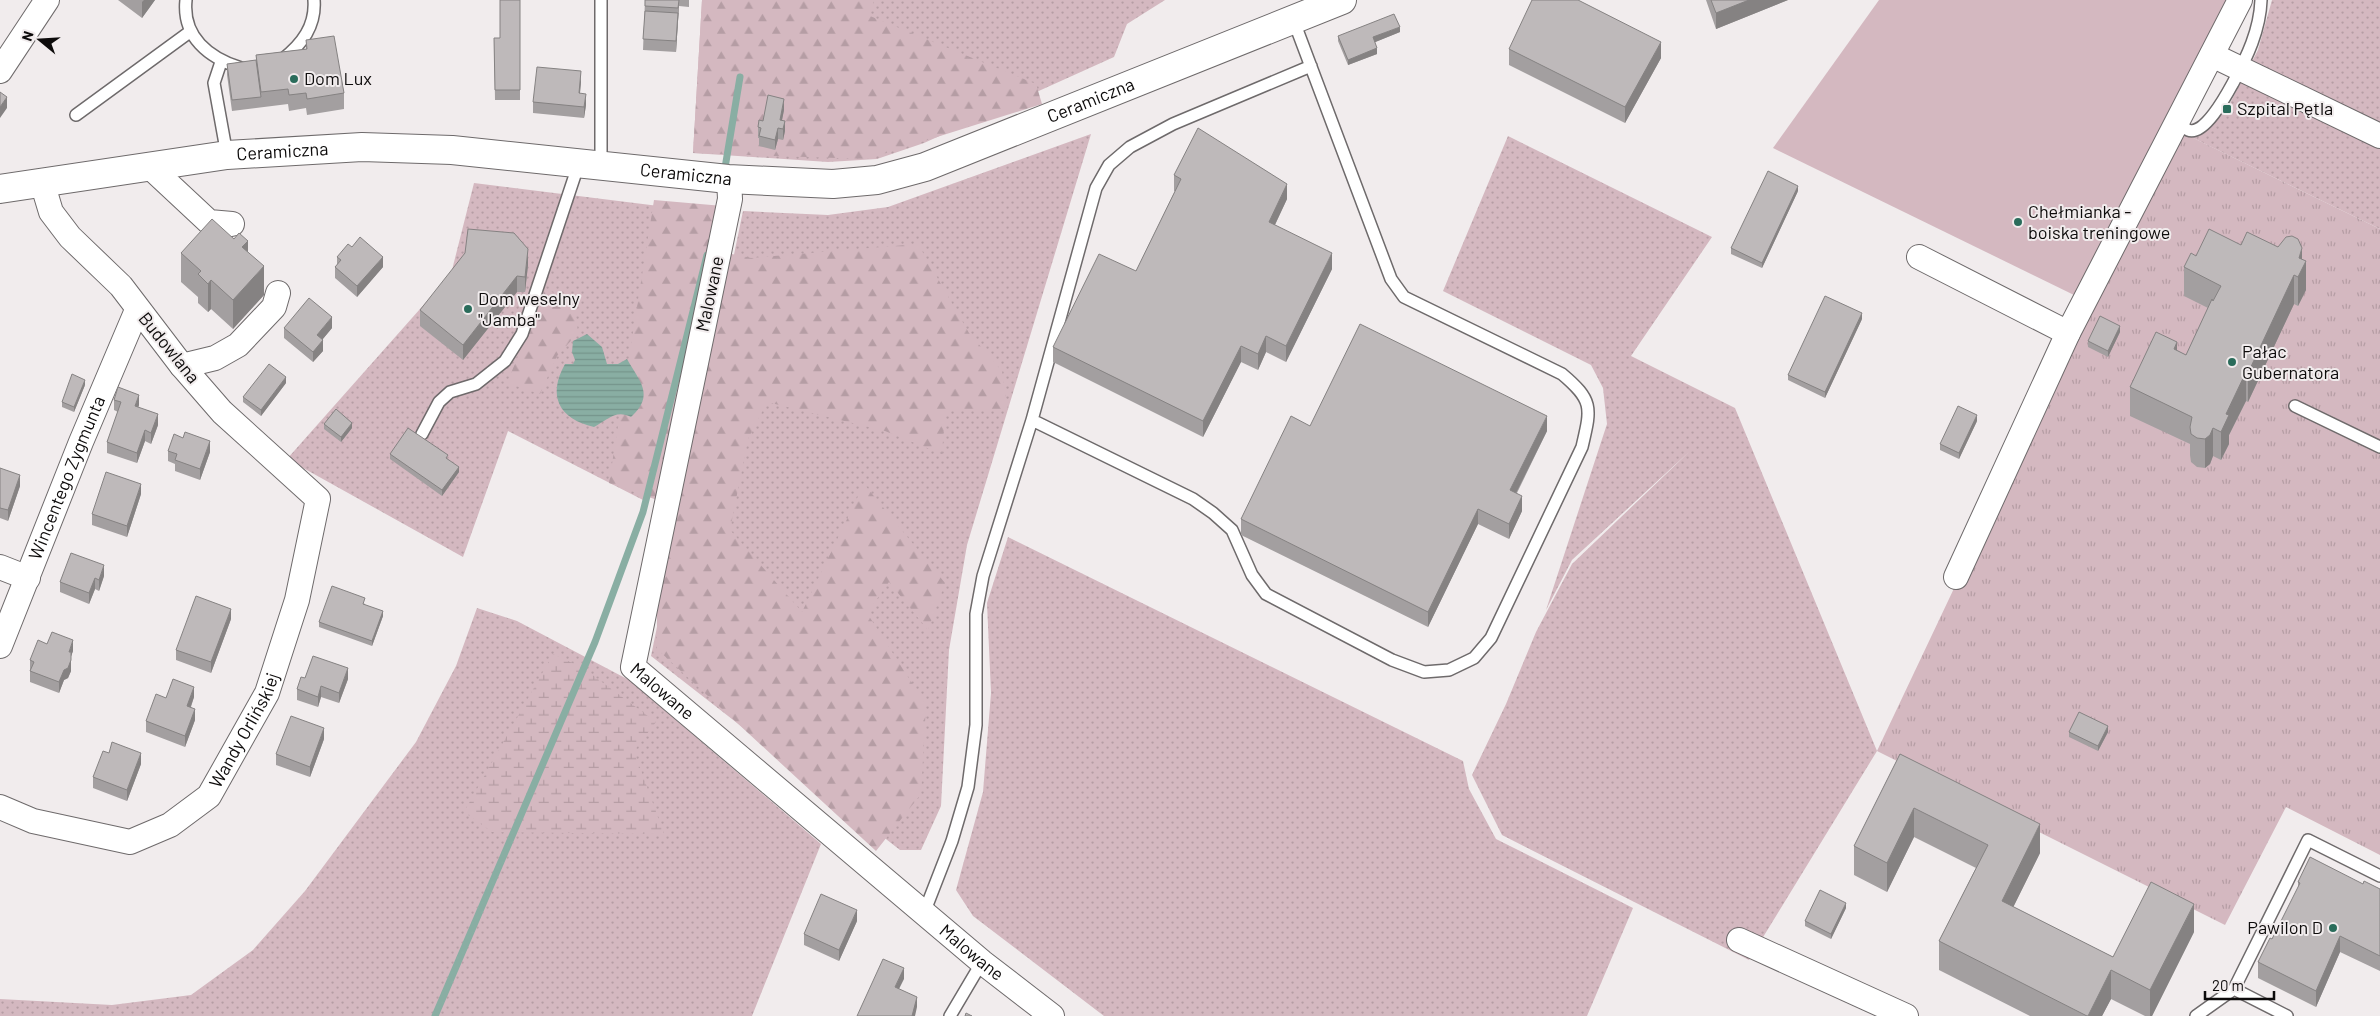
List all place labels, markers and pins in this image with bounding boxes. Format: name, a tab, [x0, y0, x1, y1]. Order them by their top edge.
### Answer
place label: Dom Lux	[304, 67, 372, 89]
marker: Dom Lux	[288, 73, 300, 85]
place label: Szpital Pętla	[2237, 97, 2333, 119]
marker: Szpital Pętla	[2221, 103, 2233, 115]
place label: Chełmianka - boiska treningowe	[2028, 200, 2170, 243]
marker: Chełmianka - boiska treningowe	[2012, 216, 2024, 228]
place label: Dom weselny "Jamba"	[478, 287, 580, 330]
marker: Dom weselny "Jamba"	[462, 303, 474, 315]
place label: Pałac Gubernatora	[2242, 340, 2339, 383]
marker: Pałac Gubernatora	[2226, 356, 2238, 368]
place label: Pawilon D	[2247, 916, 2323, 938]
marker: Pawilon D	[2327, 922, 2339, 934]

